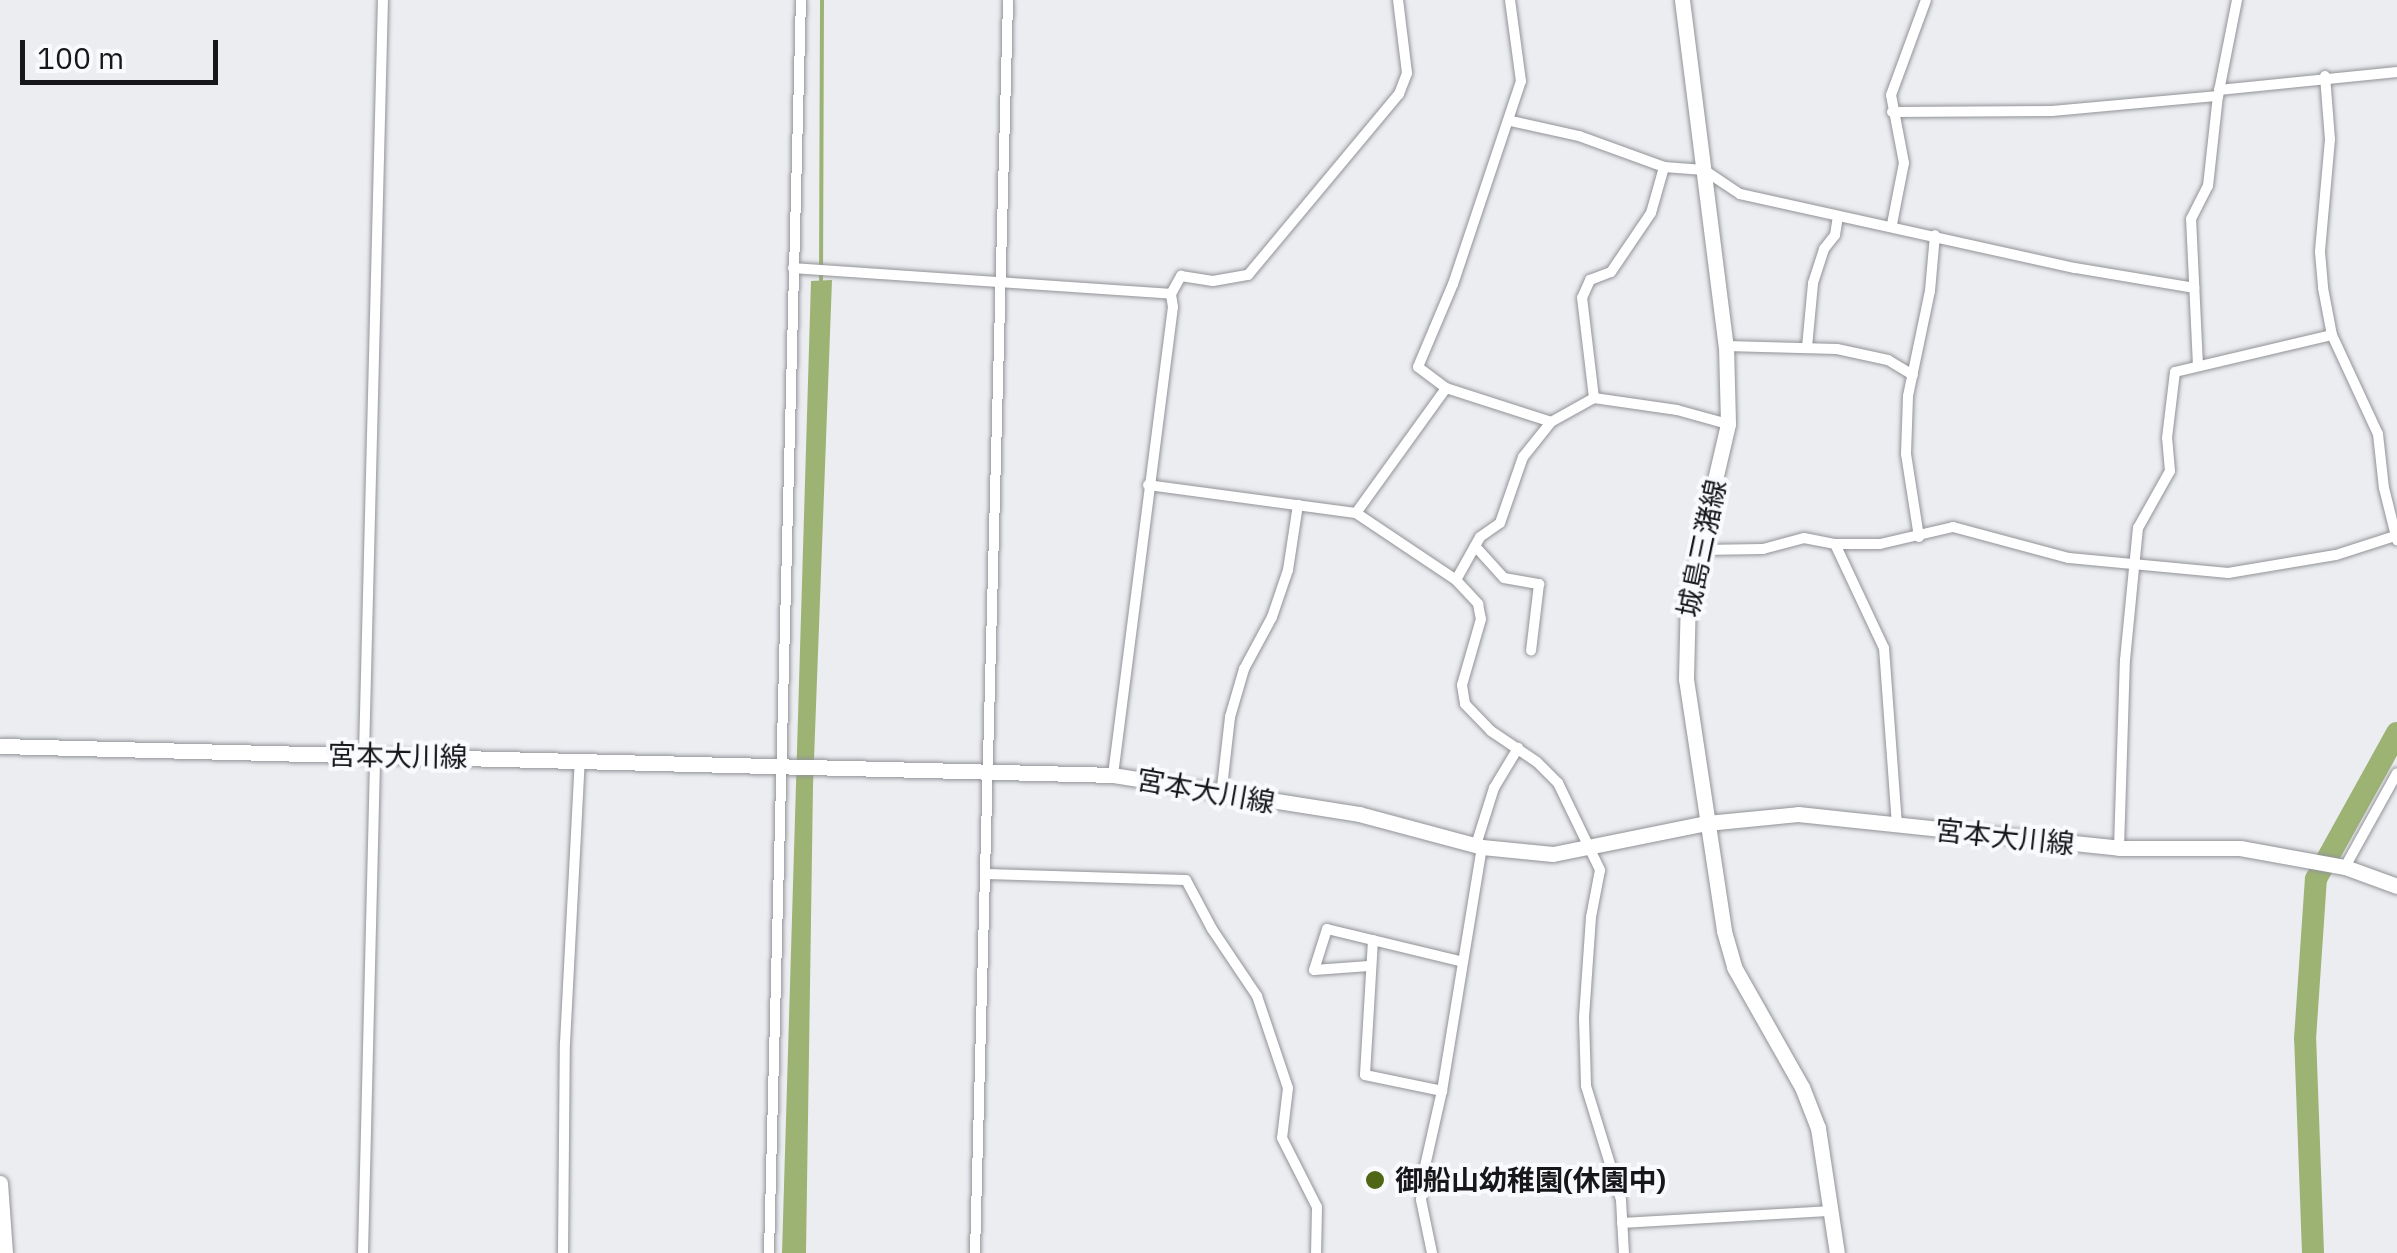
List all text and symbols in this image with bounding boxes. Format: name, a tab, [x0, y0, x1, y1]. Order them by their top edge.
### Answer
scale bar	[25, 20, 222, 82]
text: 100 m	[37, 38, 124, 77]
street label: 城島三潴線	[1671, 476, 1733, 620]
street label: 宮本大川線	[328, 738, 468, 774]
street label: 宮本大川線	[1134, 762, 1278, 820]
street label: 宮本大川線	[1934, 813, 2076, 861]
place label: 御船山幼稚園(休園中)	[1395, 1163, 1666, 1197]
marker: 御船山幼稚園(休園中)	[1364, 1169, 1386, 1191]

